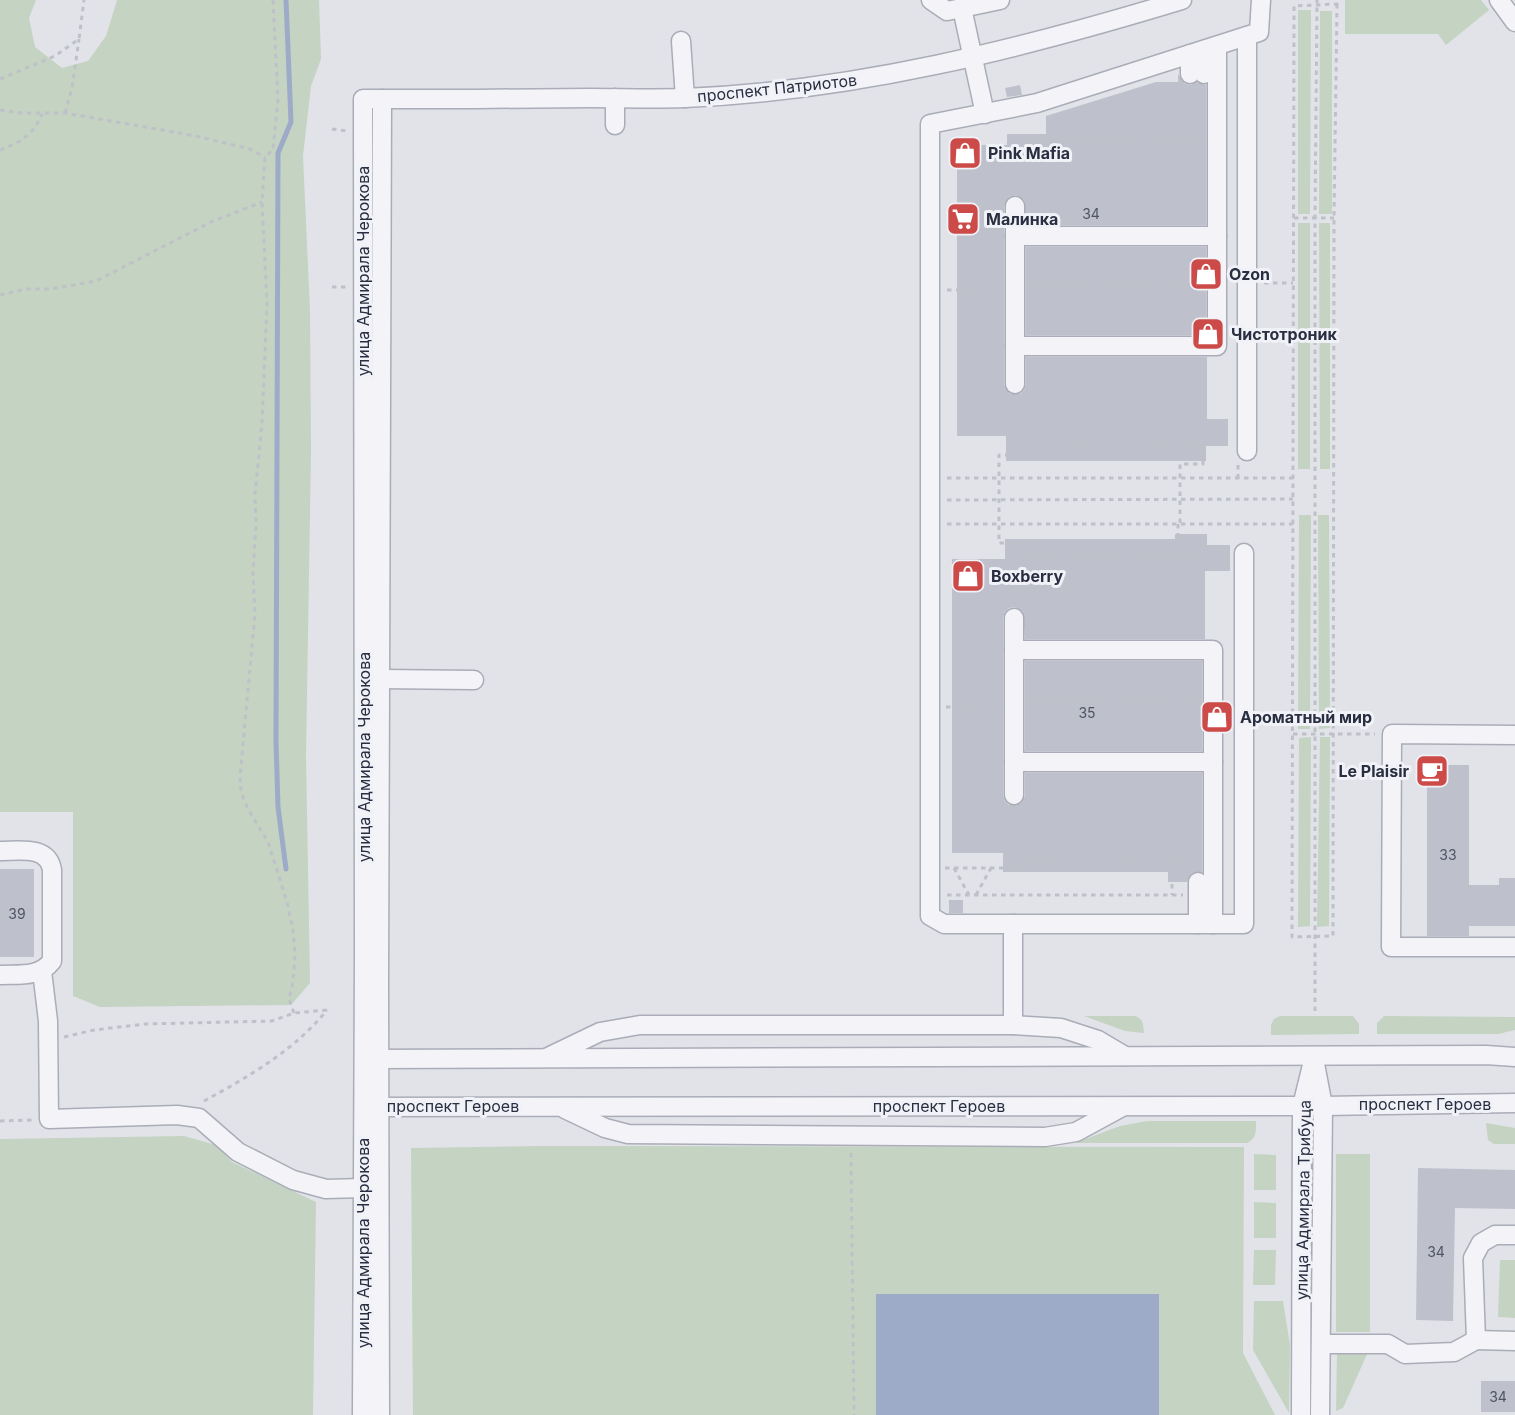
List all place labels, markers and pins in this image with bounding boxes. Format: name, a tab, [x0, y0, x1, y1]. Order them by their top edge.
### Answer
shop icon: Pink Mafia	[947, 135, 983, 171]
place label: Pink Mafia	[988, 143, 1070, 163]
supermarket icon: Малинка	[945, 201, 981, 237]
place label: Малинка	[986, 209, 1058, 229]
shop icon: Ozon	[1188, 256, 1224, 292]
place label: Ozon	[1229, 264, 1270, 284]
shop icon: Чистотроник	[1190, 316, 1226, 352]
place label: Чистотроник	[1231, 324, 1337, 344]
shop icon: Boxberry	[950, 558, 986, 594]
place label: Boxberry	[991, 566, 1063, 586]
shop icon: Ароматный мир	[1199, 699, 1235, 735]
place label: Ароматный мир	[1240, 707, 1372, 727]
cafe icon: Le Plaisir	[1414, 753, 1450, 789]
place label: Le Plaisir	[1338, 761, 1409, 781]

